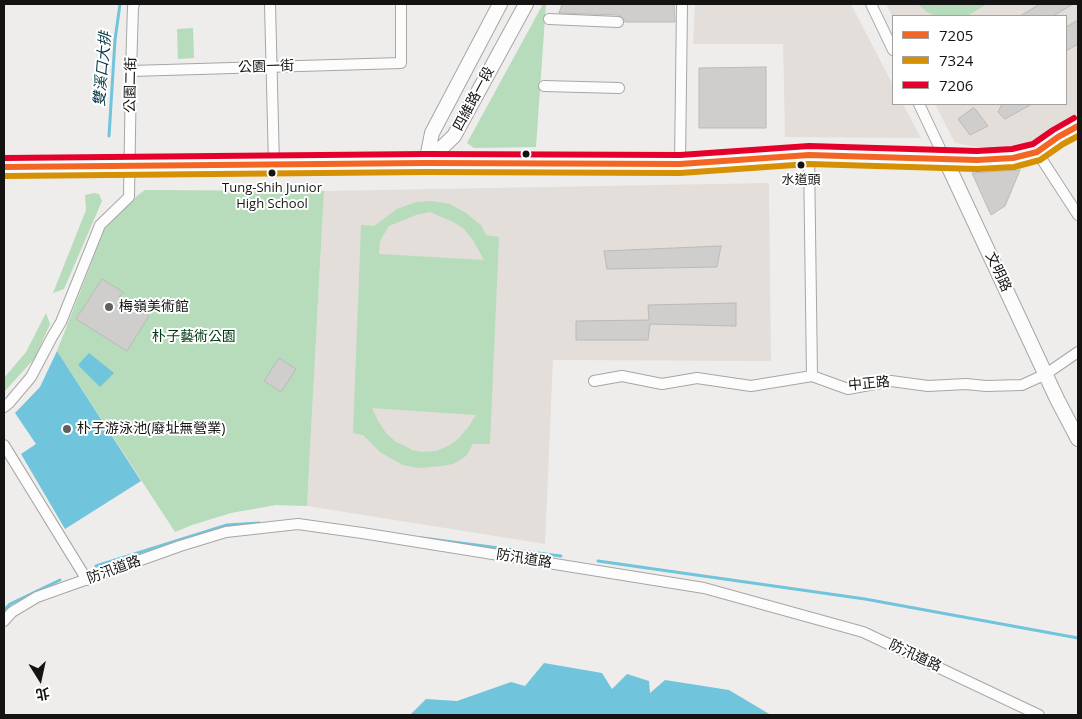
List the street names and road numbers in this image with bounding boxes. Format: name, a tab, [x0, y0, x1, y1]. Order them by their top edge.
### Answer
street label: 公園二街	[122, 57, 140, 113]
street label: 公園一街	[238, 58, 294, 76]
street label: 四維路一段	[450, 64, 498, 134]
street label: 文明路	[982, 249, 1014, 295]
street label: 中正路	[847, 374, 891, 394]
street label: 防汛道路	[495, 546, 553, 572]
street label: 防汛道路	[85, 553, 143, 587]
street label: 防汛道路	[886, 637, 944, 675]

